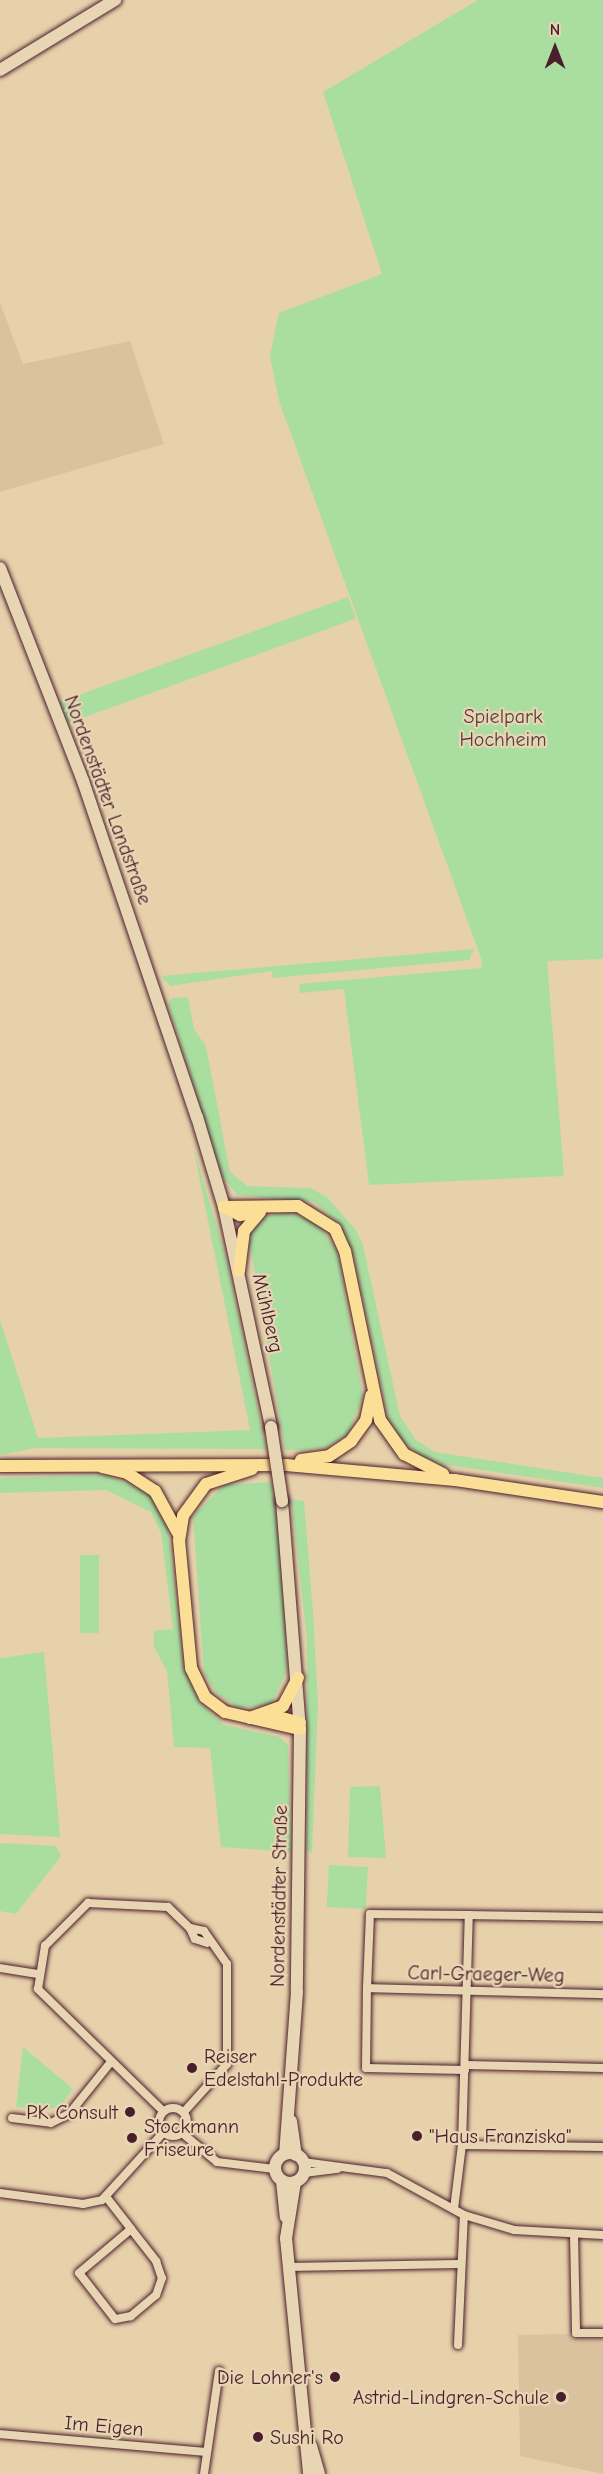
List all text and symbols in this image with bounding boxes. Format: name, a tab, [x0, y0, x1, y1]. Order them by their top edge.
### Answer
north arrow	[525, 18, 585, 78]
text: N	[550, 21, 560, 39]
street label: Nordenstädter Landstraße	[59, 692, 157, 908]
park label: Spielpark Hochheim	[459, 704, 547, 751]
street label: Mühlberg	[247, 1271, 289, 1355]
street label: Nordenstädter Straße	[265, 1805, 293, 1987]
street label: Carl-Graeger-Weg	[407, 1961, 565, 1987]
place label: Reiser Edelstahl-Produkte	[204, 2044, 363, 2091]
marker: Reiser Edelstahl-Produkte	[185, 2061, 199, 2075]
place label: PK Consult	[26, 2100, 118, 2124]
marker: PK Consult	[123, 2105, 137, 2119]
place label: Stockmann Friseure	[144, 2114, 239, 2161]
place label: "Haus Franziska"	[429, 2124, 572, 2148]
marker: "Haus Franziska"	[410, 2129, 424, 2143]
marker: Stockmann Friseure	[125, 2131, 139, 2145]
place label: Die Lohner's	[217, 2365, 323, 2389]
marker: Die Lohner's	[328, 2370, 342, 2384]
place label: Astrid-Lindgren-Schule	[353, 2385, 549, 2409]
marker: Astrid-Lindgren-Schule	[554, 2390, 568, 2404]
street label: Im Eigen	[63, 2411, 145, 2441]
place label: Sushi Ro	[270, 2425, 344, 2449]
marker: Sushi Ro	[251, 2430, 265, 2444]

